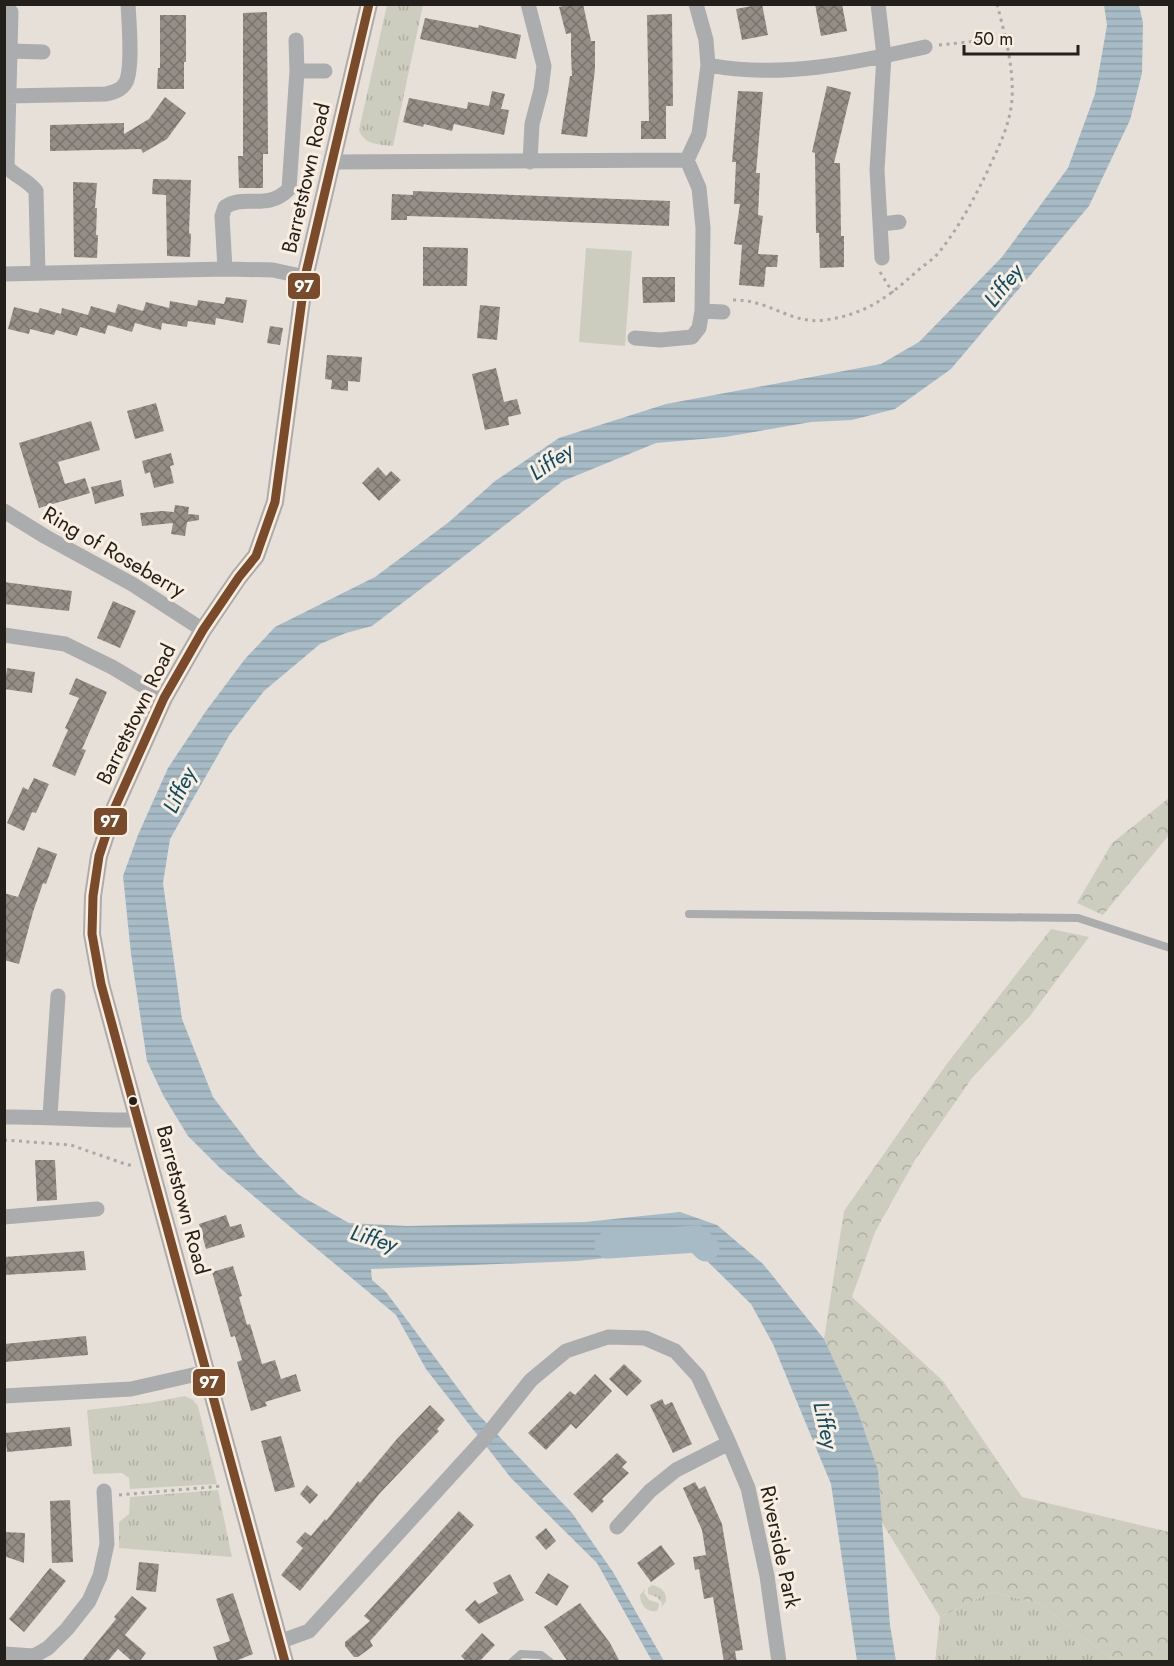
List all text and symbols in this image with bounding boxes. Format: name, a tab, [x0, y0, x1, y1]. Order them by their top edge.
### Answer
scale bar	[964, 18, 1078, 56]
text: 50 m	[973, 26, 1013, 52]
street label: Barretstown Road	[274, 100, 338, 256]
water label: Liffey	[976, 255, 1031, 314]
line badge: 97	[287, 272, 321, 300]
text: 97	[294, 275, 314, 298]
water label: Liffey	[522, 434, 581, 488]
street label: Ring of Roseberry	[37, 499, 191, 605]
street label: Barretstown Road	[89, 639, 183, 789]
water label: Liffey	[154, 760, 204, 818]
line badge: 97	[93, 807, 128, 836]
text: 97	[100, 810, 120, 833]
unlabelled marker	[127, 1095, 139, 1107]
street label: Barretstown Road	[149, 1122, 217, 1278]
water label: Liffey	[347, 1216, 403, 1261]
line badge: 97	[192, 1368, 226, 1397]
text: 97	[199, 1371, 219, 1394]
water label: Liffey	[805, 1398, 847, 1453]
street label: Riverside Park	[752, 1483, 808, 1612]

